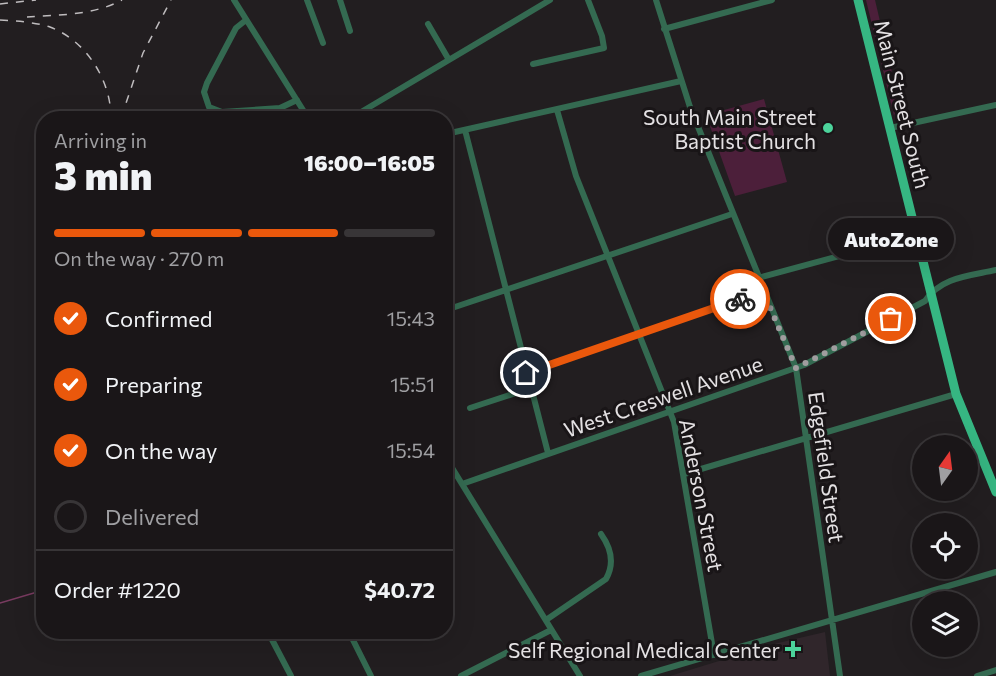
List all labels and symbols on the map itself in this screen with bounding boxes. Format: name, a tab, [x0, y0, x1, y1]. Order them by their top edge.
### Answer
street label: Main Street South	[870, 17, 936, 191]
place label: South Main Street Baptist Church	[643, 104, 816, 153]
marker: South Main Street Baptist Church	[821, 121, 835, 135]
callout: AutoZone	[828, 217, 954, 259]
courier	[710, 269, 770, 329]
pin	[865, 293, 916, 344]
pin	[500, 347, 551, 398]
street label: West Creswell Avenue	[561, 350, 765, 442]
street label: Edgefield Street	[804, 390, 850, 544]
street label: Anderson Street	[675, 416, 729, 574]
north arrow	[912, 435, 978, 501]
place label: Self Regional Medical Center	[508, 637, 780, 662]
marker: Self Regional Medical Center	[784, 640, 802, 658]

